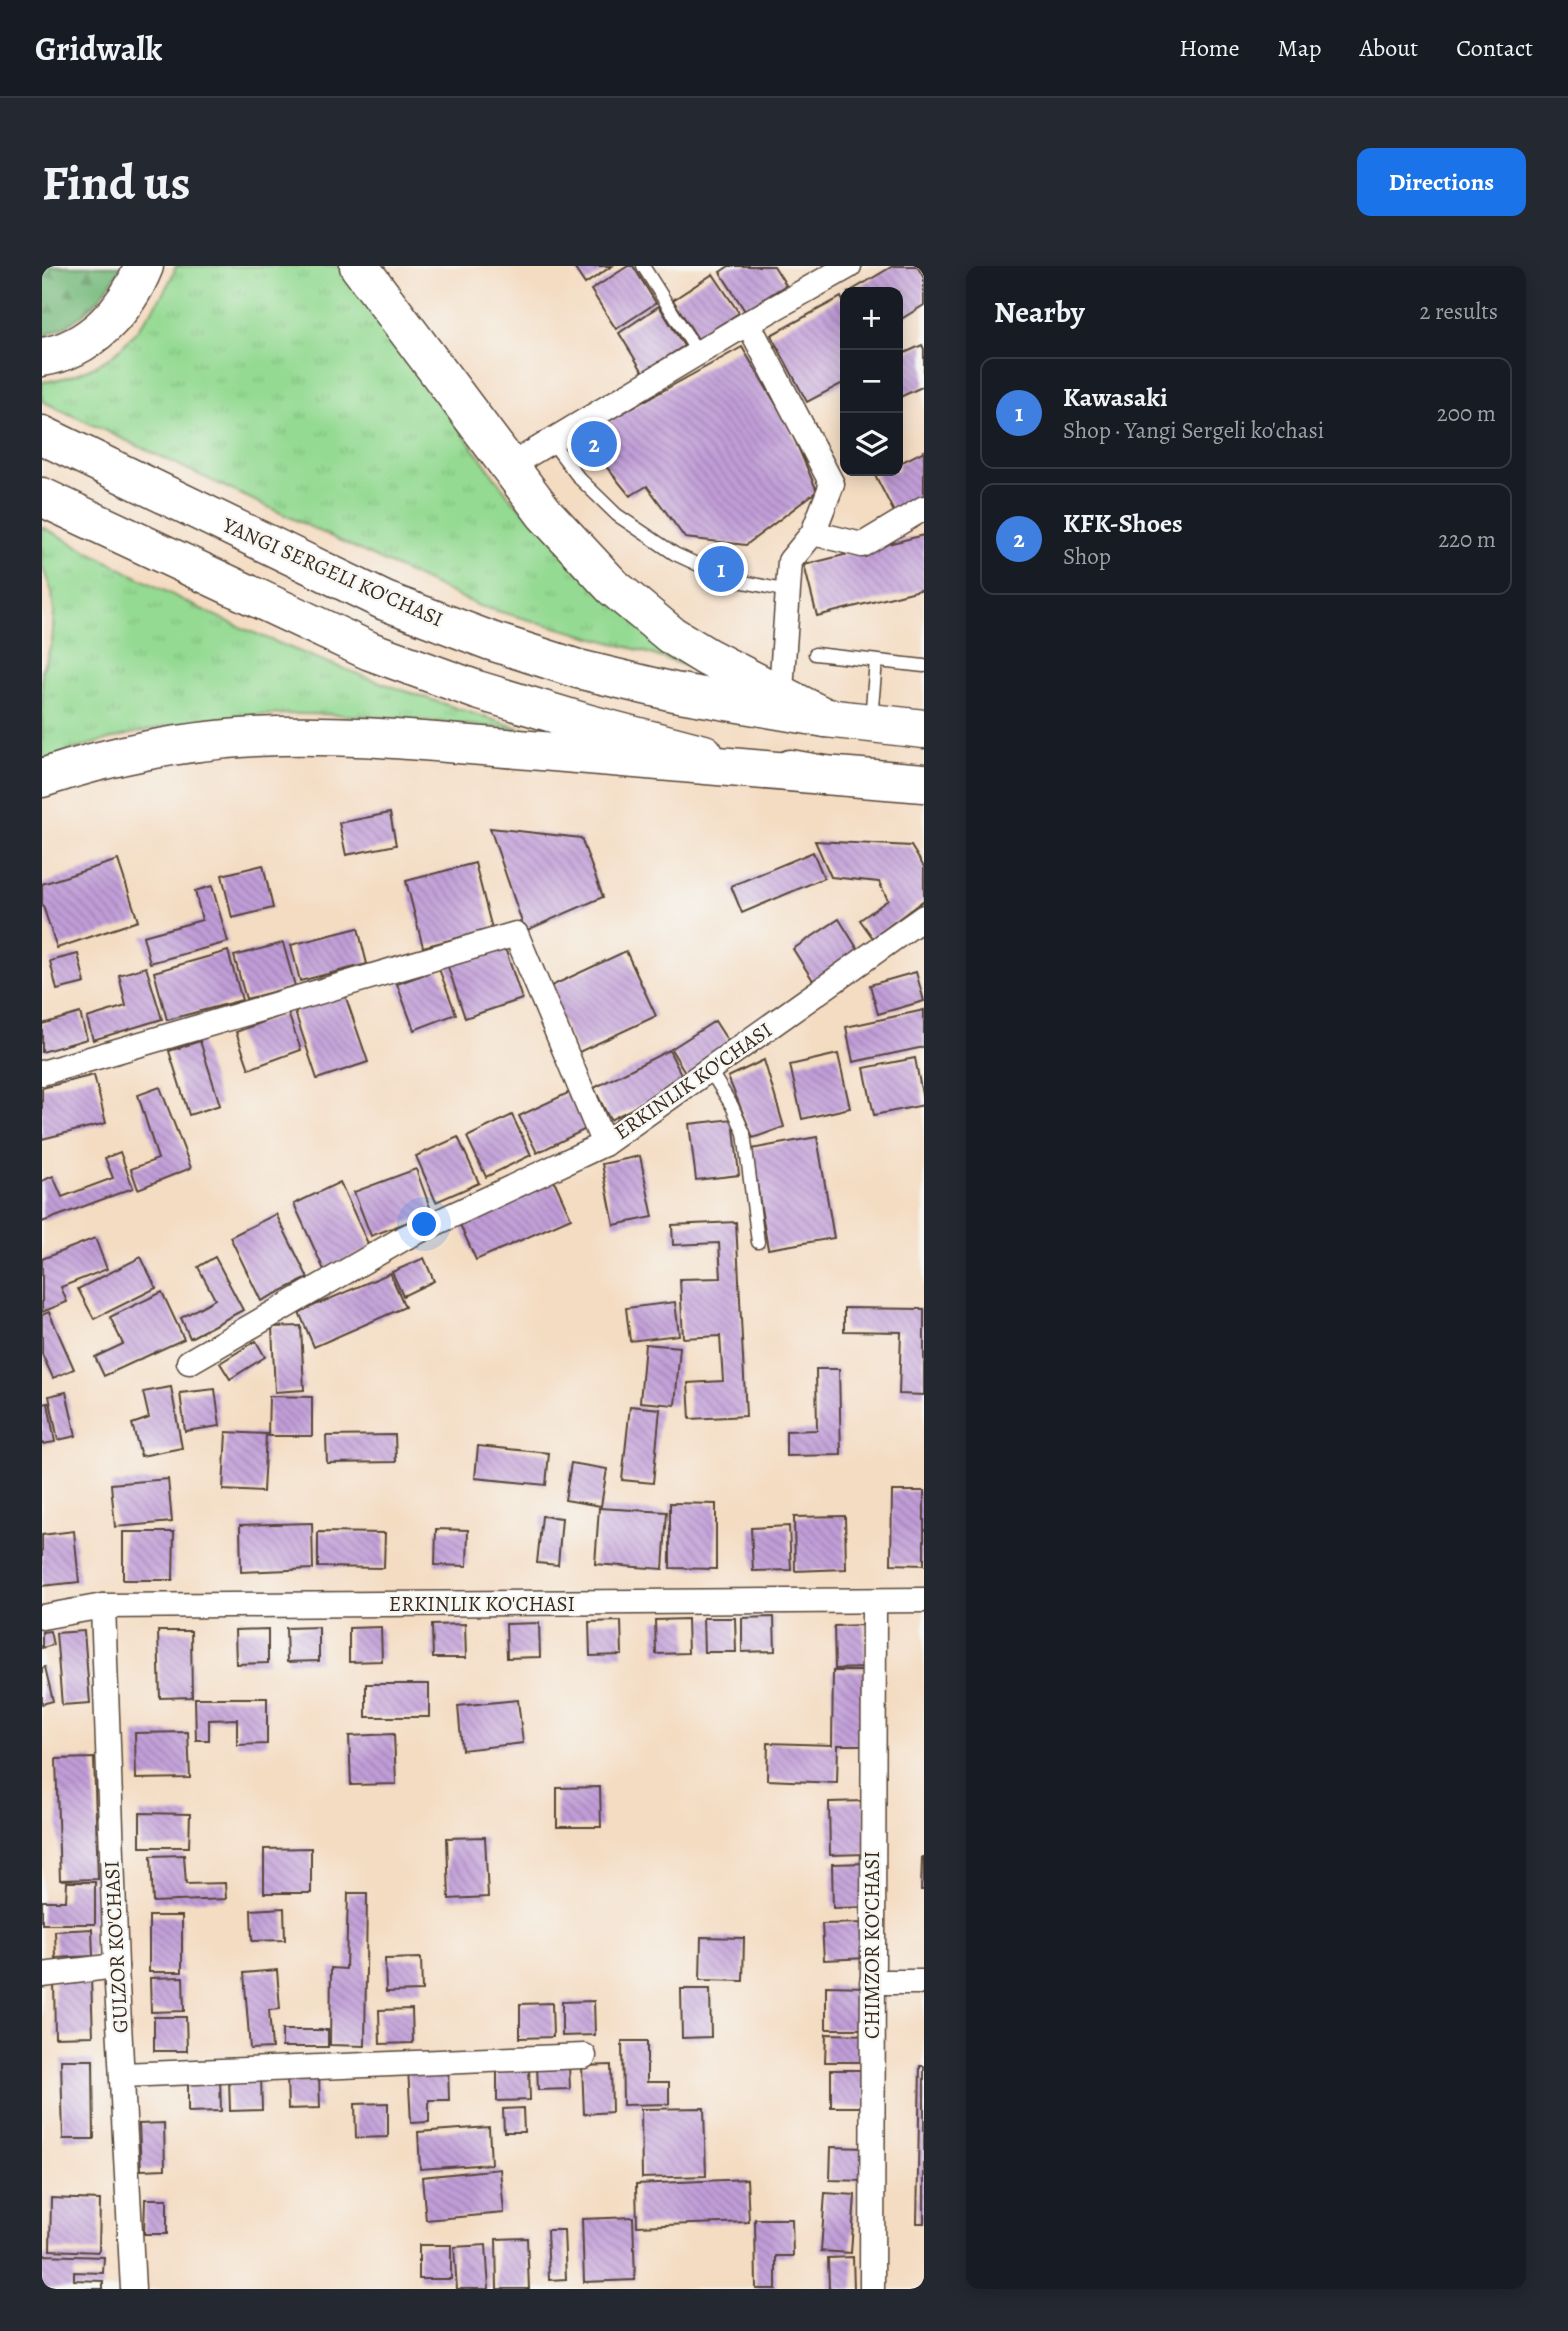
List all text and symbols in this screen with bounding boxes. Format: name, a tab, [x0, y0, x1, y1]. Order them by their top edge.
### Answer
text: Gridwalk	[35, 26, 162, 71]
text: Home	[1179, 32, 1240, 64]
text: Map	[1278, 32, 1322, 64]
text: About	[1360, 32, 1418, 64]
text: Contact	[1456, 32, 1533, 64]
button: Directions	[1357, 148, 1526, 216]
text: Find us	[42, 149, 190, 216]
map controls	[840, 287, 903, 476]
button: +	[840, 287, 903, 350]
text: Nearby	[994, 292, 1085, 332]
text: 2 results	[1420, 296, 1498, 327]
button: −	[840, 350, 903, 413]
text: Kawasaki	[1063, 380, 1168, 415]
text: 1	[1015, 398, 1023, 429]
text: 200 m	[1437, 398, 1496, 429]
button: layers	[840, 413, 903, 476]
text: Shop · Yangi Sergeli ko'chasi	[1063, 415, 1324, 446]
pin: 2	[571, 418, 617, 470]
text: KFK-Shoes	[1063, 506, 1183, 541]
street label: YANGI SERGELI KO'CHASI	[218, 510, 448, 633]
text: 2	[1013, 524, 1025, 555]
text: 220 m	[1438, 524, 1496, 555]
text: Shop	[1063, 541, 1111, 572]
pin: 1	[698, 543, 744, 595]
street label: ERKINLIK KO'CHASI	[609, 1016, 777, 1146]
your location	[407, 1207, 441, 1241]
street label: ERKINLIK KO'CHASI	[389, 1590, 575, 1618]
street label: CHIMZOR KO'CHASI	[858, 1851, 886, 2039]
street label: GULZOR KO'CHASI	[98, 1860, 134, 2034]

